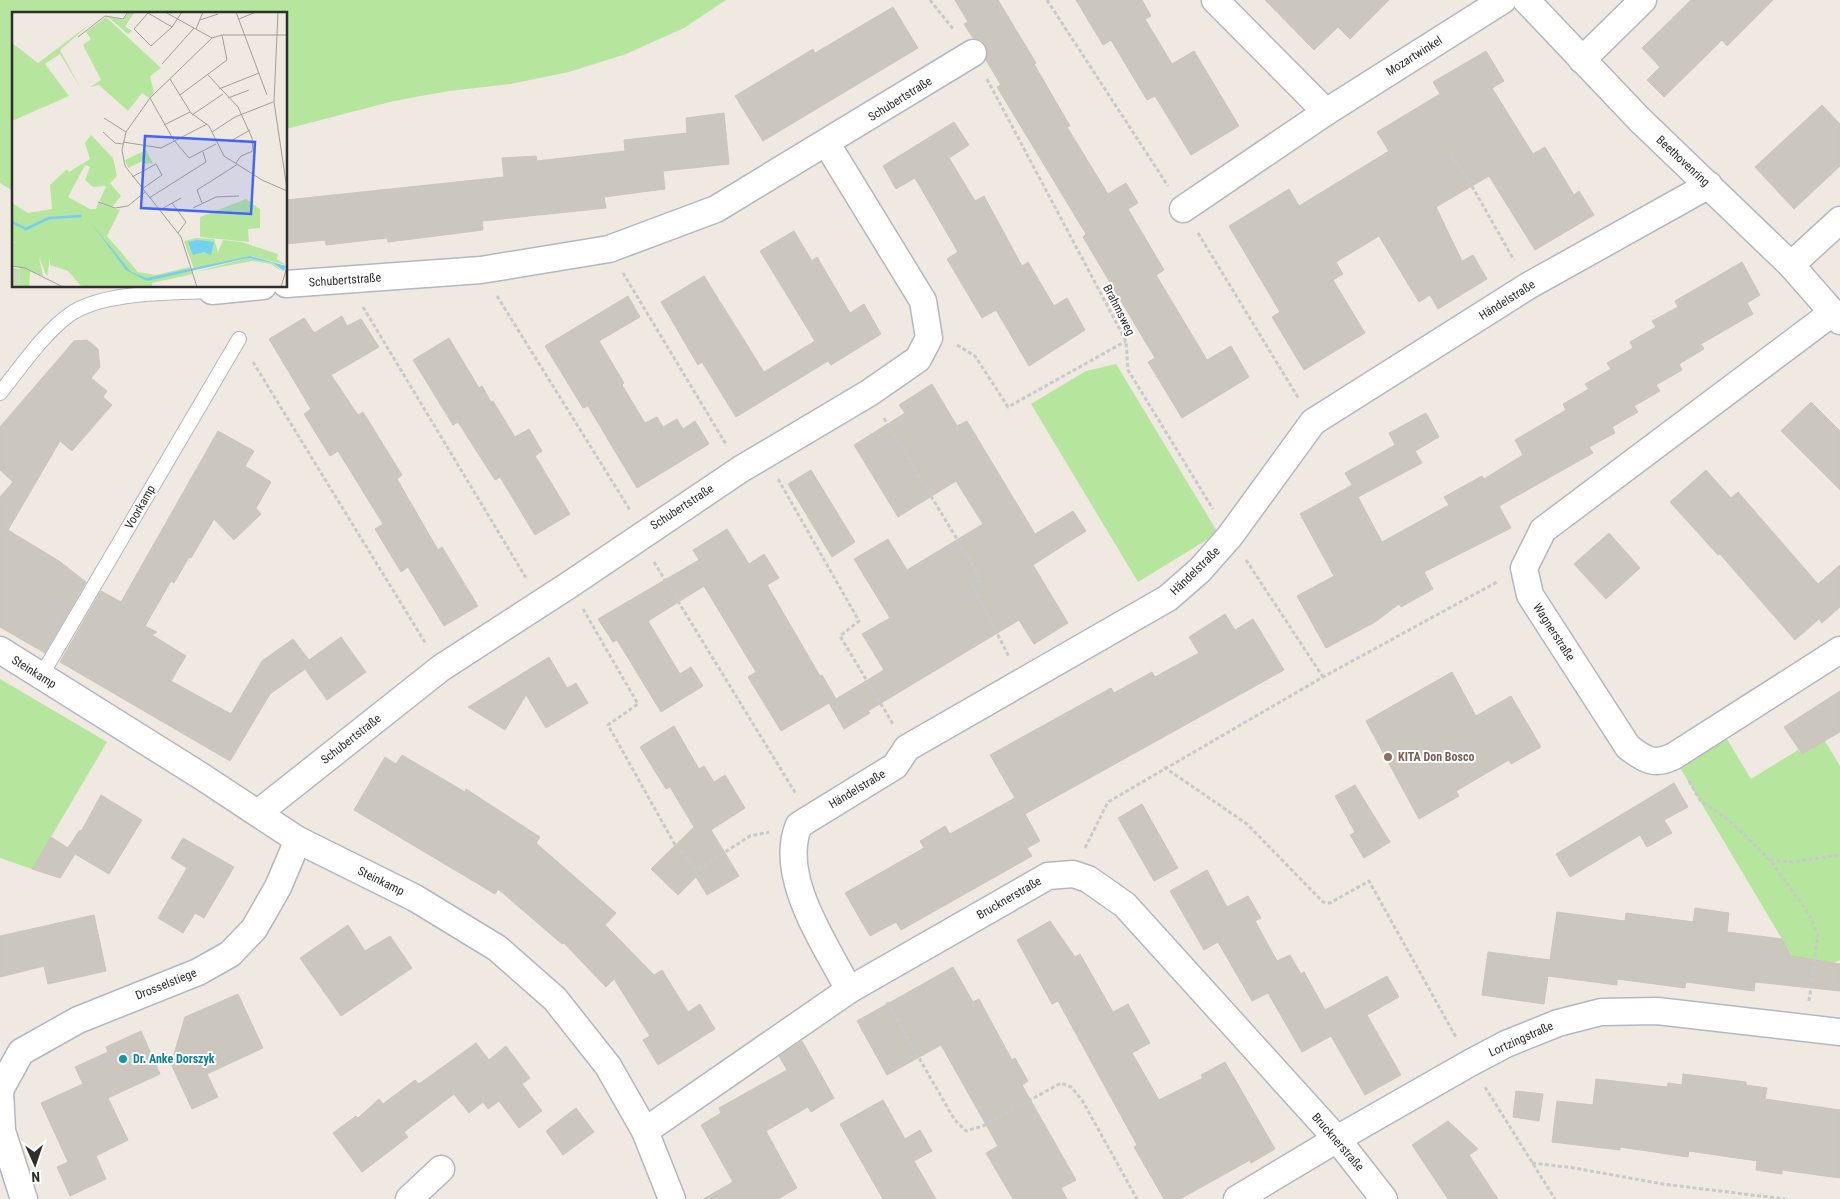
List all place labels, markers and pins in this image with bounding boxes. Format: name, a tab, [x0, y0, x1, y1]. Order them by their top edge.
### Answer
place label: KITA Don Bosco	[1398, 750, 1475, 764]
marker: KITA Don Bosco	[1382, 751, 1394, 763]
place label: Dr. Anke Dorszyk	[133, 1052, 215, 1066]
marker: Dr. Anke Dorszyk	[117, 1053, 129, 1065]

